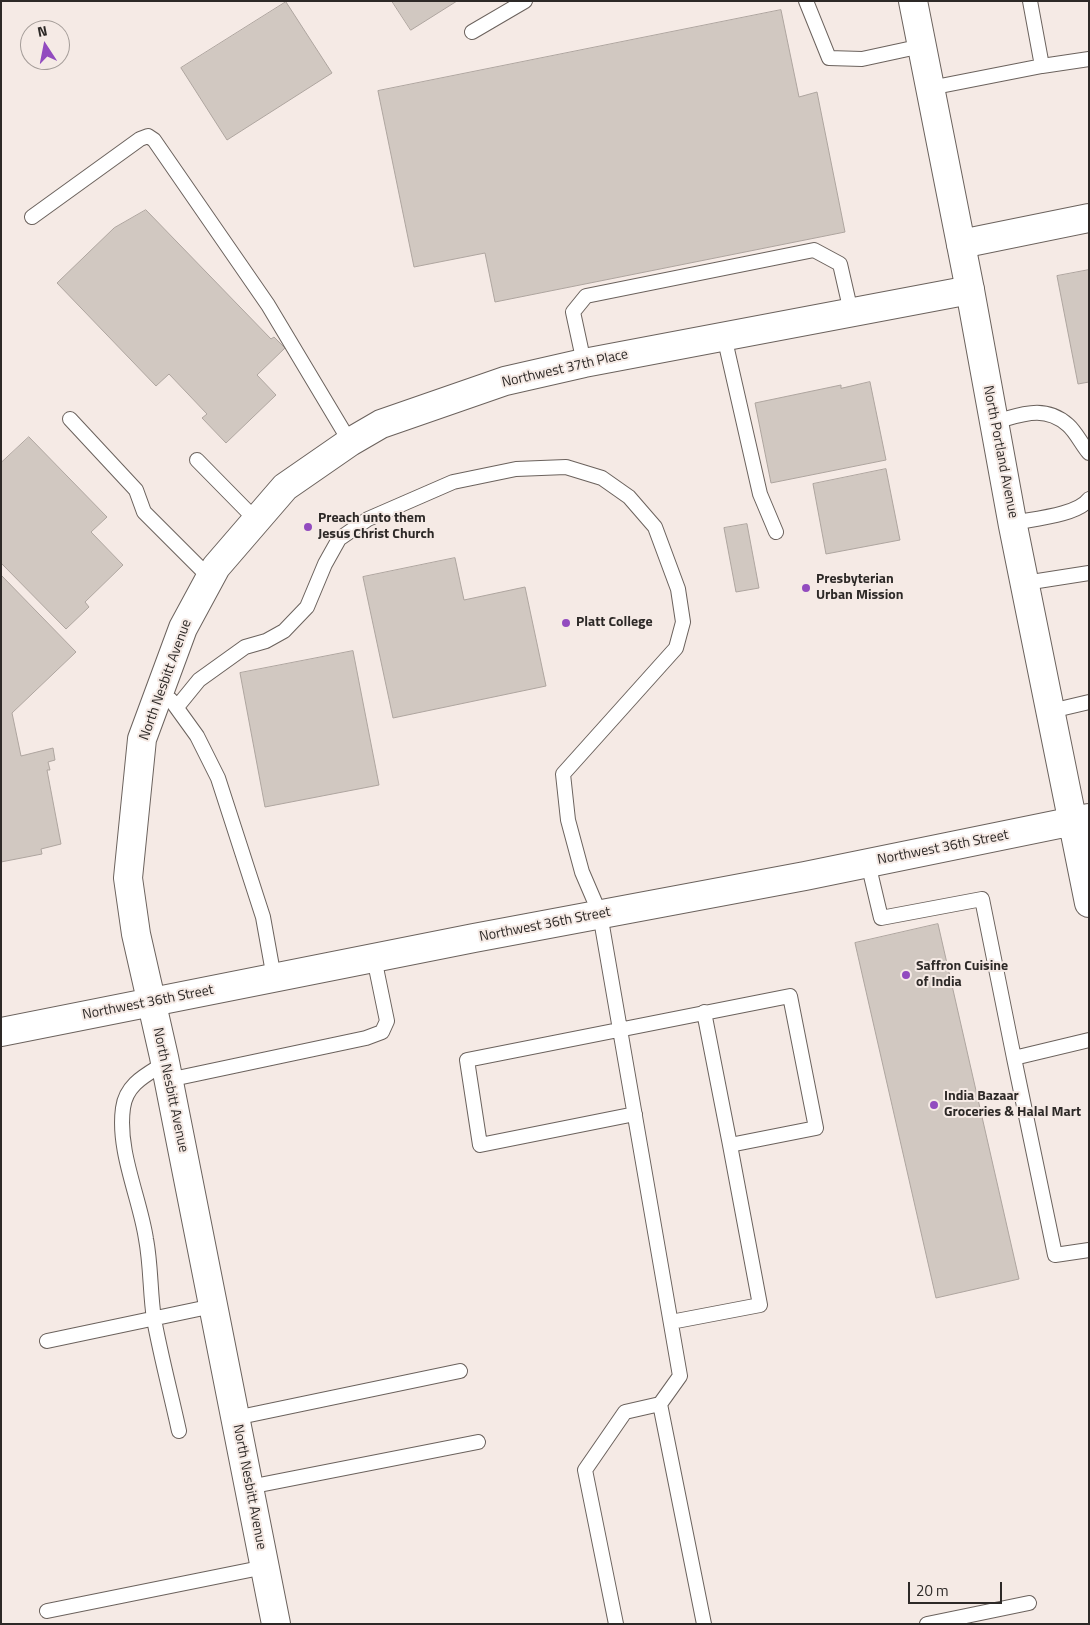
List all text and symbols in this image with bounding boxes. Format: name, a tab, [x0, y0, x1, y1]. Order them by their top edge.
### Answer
north arrow	[20, 20, 70, 70]
text: N	[35, 20, 49, 42]
street label: Northwest 37th Place	[500, 346, 630, 392]
street label: North Portland Avenue	[979, 384, 1021, 520]
place label: Preach unto them Jesus Christ Church	[318, 511, 435, 544]
marker: Preach unto them Jesus Christ Church	[302, 521, 314, 533]
place label: Presbyterian Urban Mission	[816, 572, 904, 604]
marker: Presbyterian Urban Mission	[800, 582, 812, 594]
place label: Platt College	[576, 615, 653, 631]
street label: North Nesbitt Avenue	[136, 617, 196, 743]
marker: Platt College	[560, 617, 572, 629]
street label: Northwest 36th Street	[876, 827, 1010, 869]
street label: Northwest 36th Street	[478, 904, 612, 946]
place label: Saffron Cuisine of India	[916, 959, 1008, 992]
marker: Saffron Cuisine of India	[900, 969, 912, 981]
street label: Northwest 36th Street	[81, 982, 215, 1024]
street label: North Nesbitt Avenue	[149, 1026, 191, 1154]
place label: India Bazaar Groceries & Halal Mart	[944, 1089, 1081, 1122]
marker: India Bazaar Groceries & Halal Mart	[928, 1099, 940, 1111]
street label: North Nesbitt Avenue	[229, 1423, 269, 1551]
scale bar	[910, 1572, 1004, 1604]
text: 20 m	[916, 1579, 949, 1602]

